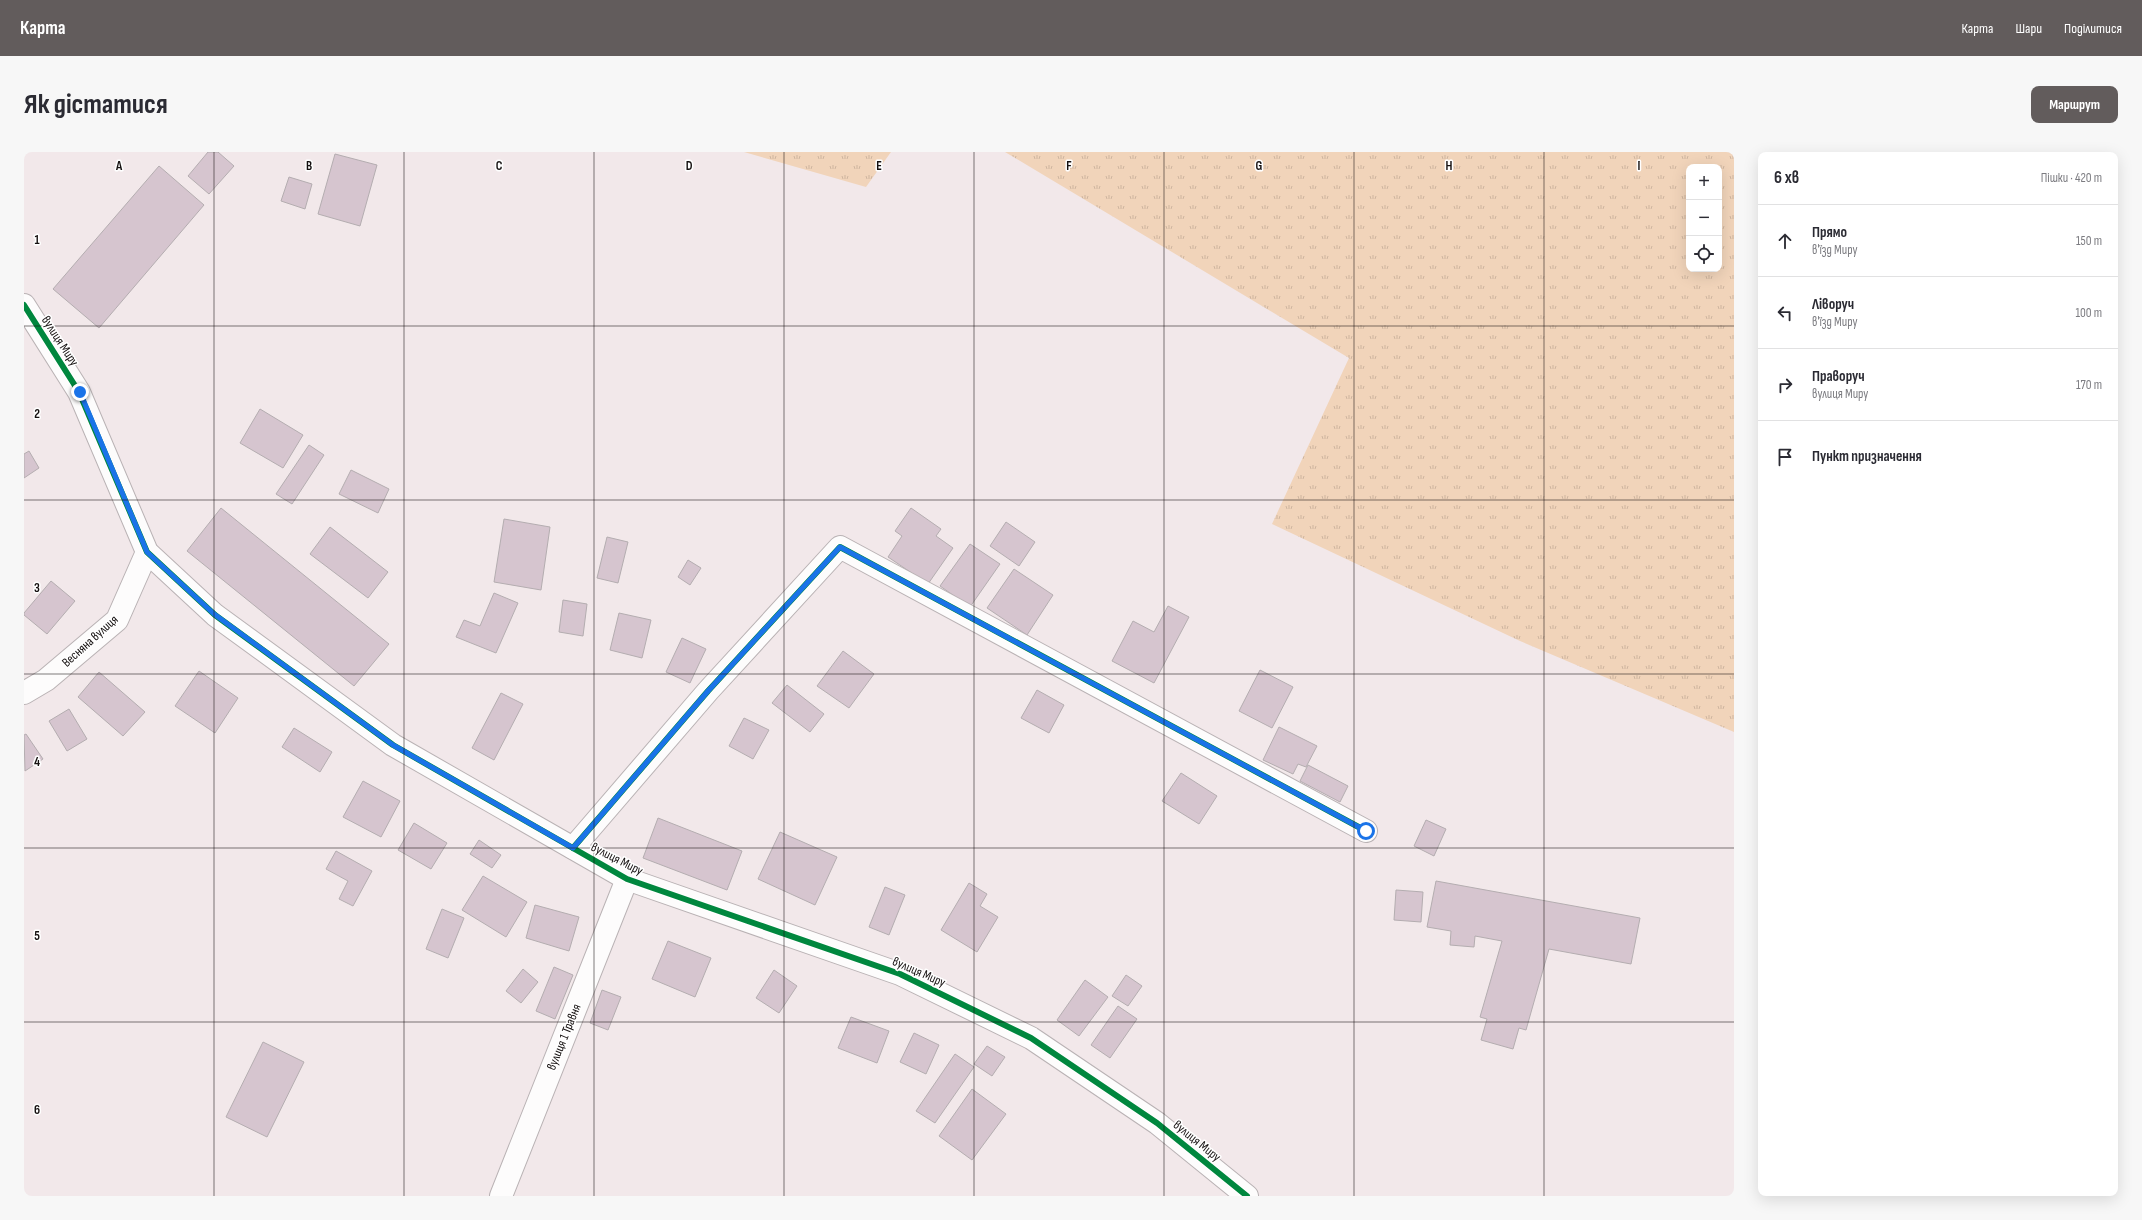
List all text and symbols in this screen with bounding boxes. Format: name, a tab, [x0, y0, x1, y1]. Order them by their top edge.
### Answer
text: Карта	[20, 17, 66, 40]
text: Карта	[1962, 20, 1993, 37]
text: Шари	[2015, 20, 2042, 37]
text: Поділитися	[2064, 20, 2122, 37]
button: Маршрут	[2031, 86, 2118, 123]
text: Як дістатися	[24, 88, 168, 121]
text: A	[115, 158, 123, 174]
text: B	[306, 158, 312, 174]
text: C	[496, 158, 503, 174]
text: D	[686, 158, 693, 174]
text: E	[876, 158, 882, 174]
text: F	[1066, 158, 1072, 174]
text: G	[1256, 158, 1263, 174]
text: H	[1446, 158, 1453, 174]
text: I	[1638, 158, 1641, 174]
map controls	[1686, 164, 1722, 272]
button: +	[1686, 164, 1722, 200]
text: 6 хв	[1774, 168, 1799, 188]
text: Пішки · 420 m	[2041, 170, 2102, 186]
button: −	[1686, 200, 1722, 236]
text: Прямо	[1812, 223, 1847, 242]
icon: ahead	[1774, 230, 1796, 252]
text: 1	[34, 232, 40, 248]
text: 150 m	[2076, 233, 2102, 249]
button: locate	[1686, 236, 1722, 272]
text: в'їзд Миру	[1812, 242, 1857, 258]
text: Ліворуч	[1812, 295, 1854, 314]
icon: left	[1774, 302, 1796, 324]
text: 100 m	[2075, 305, 2102, 321]
street label: вулиця Миру	[38, 313, 82, 369]
text: в'їзд Миру	[1812, 314, 1857, 330]
text: Праворуч	[1812, 367, 1865, 386]
icon: right	[1774, 374, 1796, 396]
text: 170 m	[2076, 377, 2102, 393]
route end	[71, 383, 89, 401]
text: вулиця Миру	[1812, 386, 1868, 402]
text: 2	[34, 406, 40, 422]
icon: arrive	[1774, 446, 1796, 468]
text: Пункт призначення	[1812, 447, 1922, 466]
text: 3	[34, 580, 40, 596]
street label: Весняна вулиця	[59, 612, 121, 670]
text: 4	[34, 754, 40, 770]
route start	[1357, 822, 1375, 840]
street label: вулиця Миру	[588, 839, 646, 879]
text: 5	[34, 928, 40, 944]
street label: вулиця Миру	[890, 953, 948, 991]
street label: вулиця 1 Травня	[543, 1001, 585, 1073]
text: 6	[34, 1102, 40, 1118]
street label: вулиця Миру	[1170, 1117, 1224, 1165]

